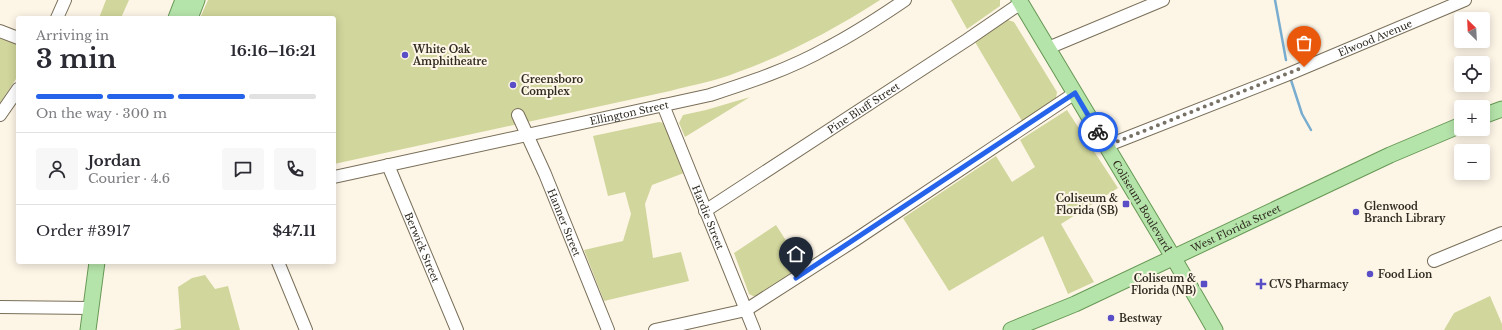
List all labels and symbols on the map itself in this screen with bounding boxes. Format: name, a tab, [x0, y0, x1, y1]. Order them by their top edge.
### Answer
north arrow	[1454, 12, 1490, 48]
street label: Elwood Avenue	[1336, 17, 1415, 60]
pin	[1287, 26, 1321, 67]
place label: White Oak Amphitheatre	[412, 43, 487, 68]
marker: White Oak Amphitheatre	[400, 50, 410, 60]
place label: Greensboro Complex	[521, 73, 584, 98]
marker: Greensboro Complex	[508, 80, 518, 90]
street label: Pine Bluff Street	[825, 80, 902, 136]
street label: Ellington Street	[589, 98, 670, 128]
courier	[1078, 112, 1118, 152]
street label: Coliseum Boulevard	[1109, 158, 1175, 255]
street label: Hardie Street	[689, 183, 727, 252]
street label: Hanner Street	[545, 187, 584, 258]
place label: Coliseum & Florida (SB)	[1056, 192, 1119, 217]
marker: Coliseum & Florida (SB)	[1121, 199, 1131, 209]
place label: Glenwood Branch Library	[1364, 200, 1446, 225]
street label: West Florida Street	[1188, 201, 1283, 256]
marker: Glenwood Branch Library	[1351, 207, 1361, 217]
street label: Berwick Street	[402, 210, 442, 284]
pin	[779, 237, 813, 278]
place label: Food Lion	[1378, 268, 1433, 281]
marker: Food Lion	[1365, 269, 1375, 279]
place label: Coliseum & Florida (NB)	[1131, 272, 1197, 297]
place label: CVS Pharmacy	[1269, 278, 1349, 291]
marker: Coliseum & Florida (NB)	[1199, 279, 1209, 289]
marker: CVS Pharmacy	[1256, 279, 1266, 289]
place label: Bestway	[1119, 312, 1163, 325]
marker: Bestway	[1106, 313, 1116, 323]

